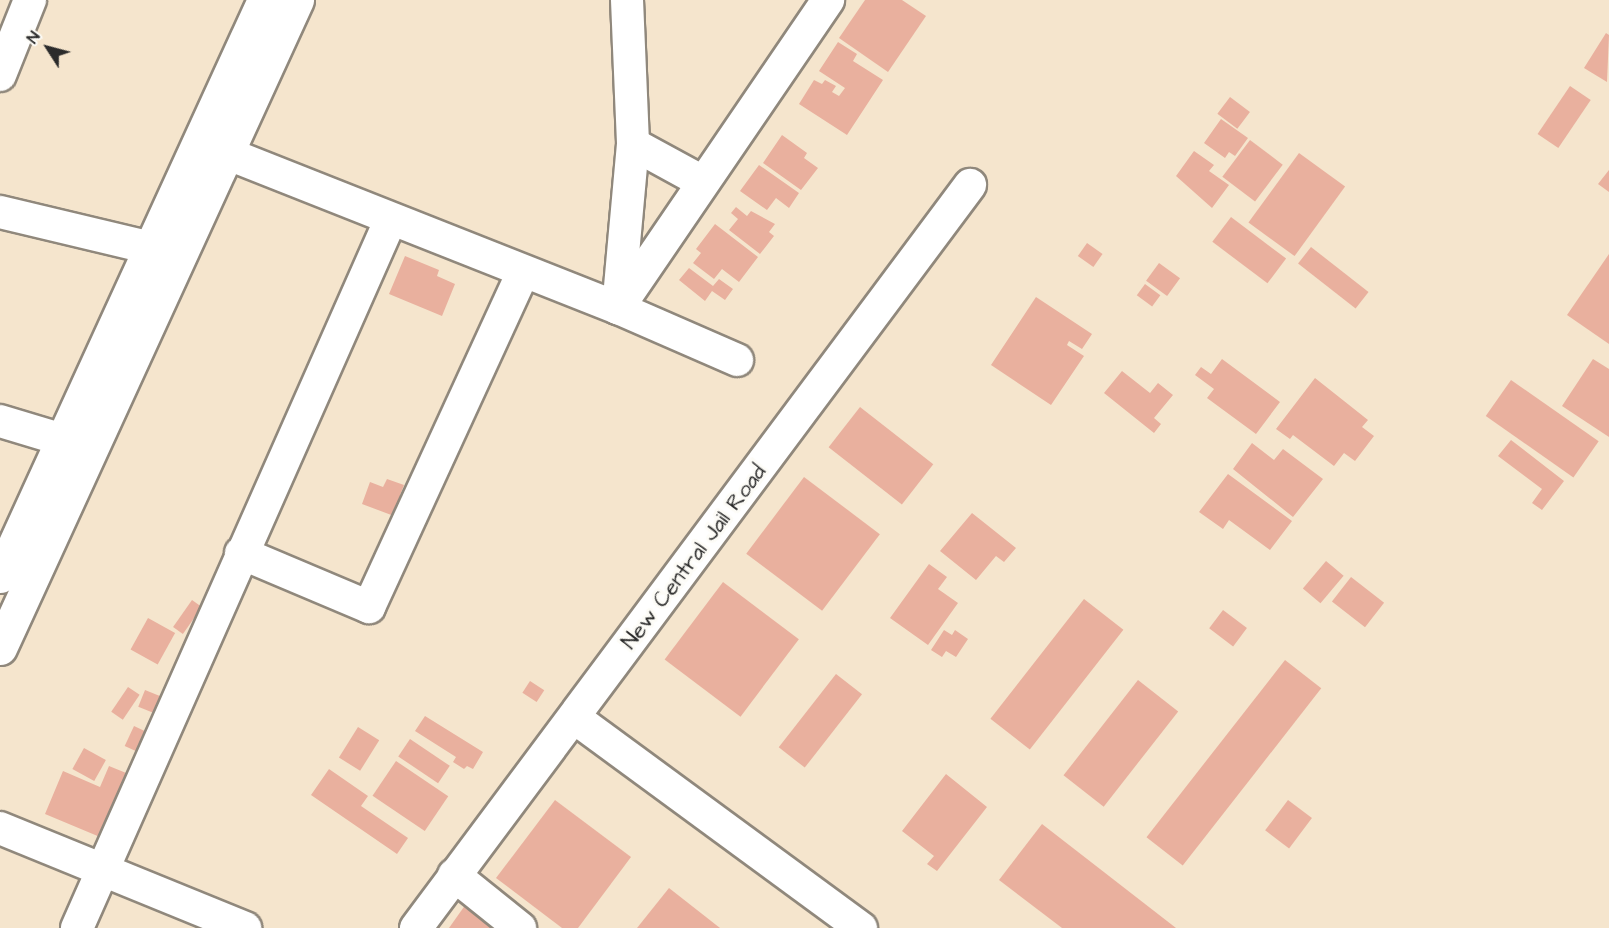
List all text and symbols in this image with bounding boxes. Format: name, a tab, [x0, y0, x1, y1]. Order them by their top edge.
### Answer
north arrow	[18, 18, 78, 78]
text: N	[22, 27, 45, 48]
street label: New Central Jail Road	[616, 460, 772, 654]

